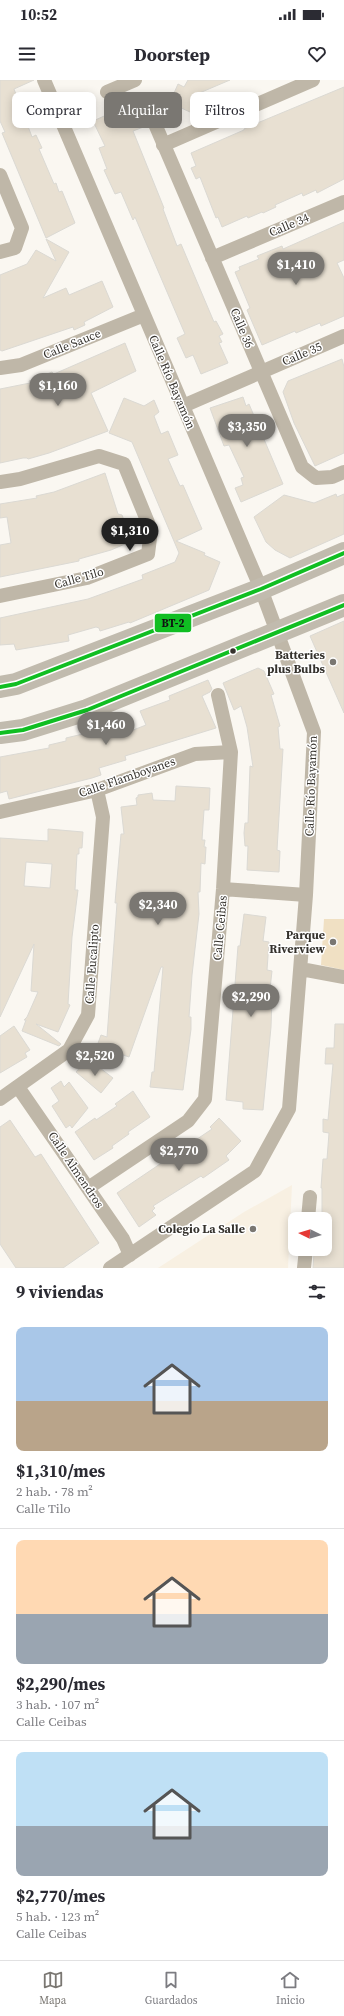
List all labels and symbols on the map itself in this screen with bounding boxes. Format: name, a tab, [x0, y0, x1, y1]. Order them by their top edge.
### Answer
street label: Calle 34	[267, 209, 311, 241]
pin: $1,410	[263, 252, 329, 286]
street label: Calle 36	[226, 306, 258, 350]
street label: Calle Sauce	[41, 325, 103, 363]
street label: Calle Río Bayamón	[145, 333, 199, 431]
street label: Calle 35	[280, 338, 324, 370]
pin: $1,160	[25, 373, 91, 407]
pin: $3,350	[214, 414, 280, 448]
pin: $1,310	[97, 518, 163, 552]
street label: Calle Tilo	[53, 563, 106, 593]
line badge: BT-2	[154, 613, 192, 633]
text: BT-2	[162, 616, 184, 631]
unlabelled marker	[228, 646, 238, 656]
place label: Batteries plus Bulbs	[267, 647, 326, 677]
marker: Batteries plus Bulbs	[328, 657, 338, 667]
pin: $1,460	[73, 712, 139, 746]
street label: Calle Río Bayamón	[301, 735, 321, 837]
street label: Calle Flamboyanes	[77, 753, 177, 801]
pin: $2,340	[125, 892, 191, 926]
street label: Calle Ceibas	[209, 895, 231, 961]
street label: Calle Eucalipto	[81, 923, 103, 1005]
place label: Parque Riverview	[269, 927, 326, 957]
marker: Parque Riverview	[328, 937, 338, 947]
pin: $2,290	[218, 984, 284, 1018]
pin: $2,520	[62, 1043, 128, 1077]
street label: Calle Almendros	[44, 1129, 108, 1211]
pin: $2,770	[146, 1138, 212, 1172]
north arrow	[288, 1212, 332, 1256]
place label: Colegio La Salle	[158, 1221, 245, 1237]
marker: Colegio La Salle	[248, 1224, 258, 1234]

